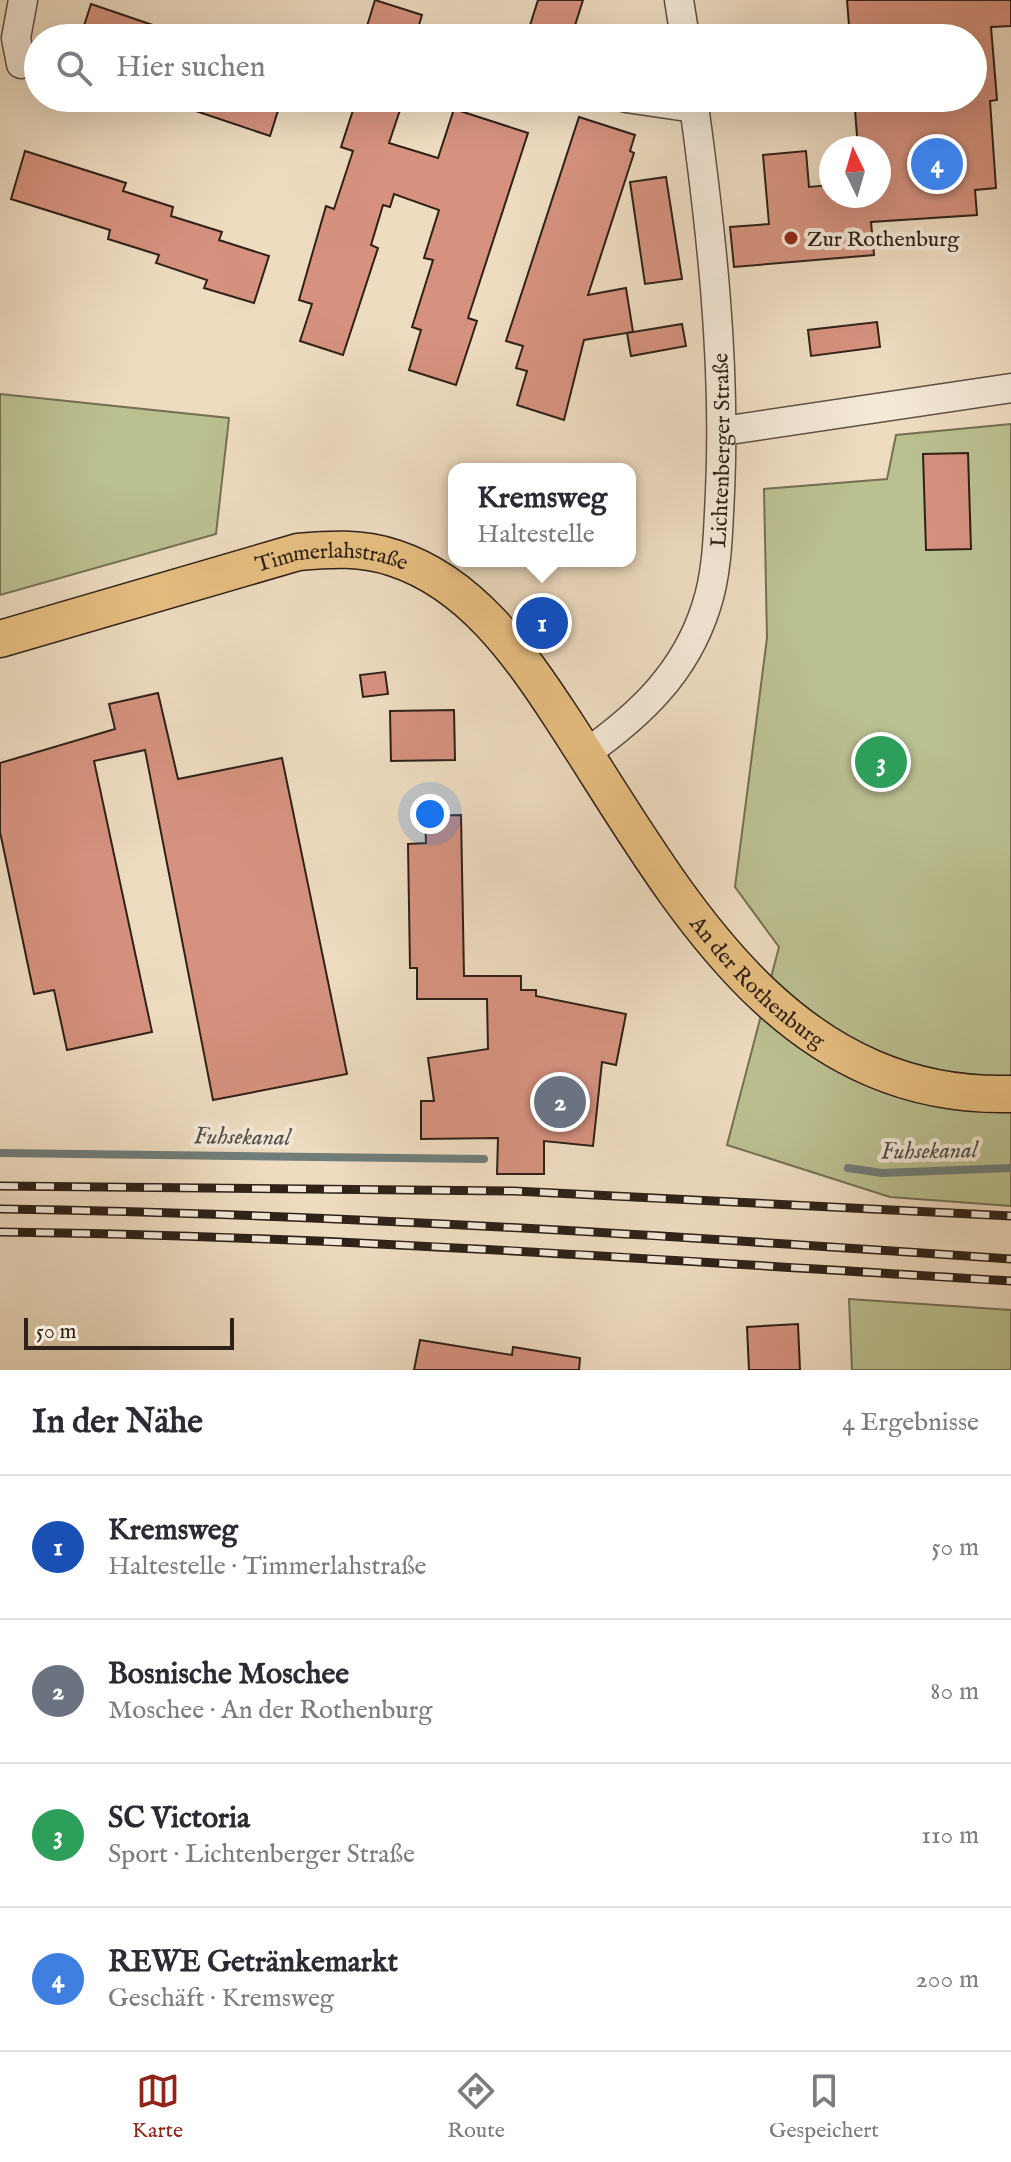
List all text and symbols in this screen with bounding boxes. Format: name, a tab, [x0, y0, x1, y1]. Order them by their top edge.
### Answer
search box	[24, 24, 987, 112]
icon: search	[52, 46, 96, 90]
text: Hier suchen	[116, 49, 266, 87]
pin: 4	[911, 134, 963, 194]
north arrow	[819, 136, 891, 208]
place label: Zur Rothenburg	[807, 226, 960, 254]
marker: Zur Rothenburg	[782, 229, 800, 247]
street label: Lichtenberger Straße	[705, 352, 737, 549]
popup	[448, 463, 636, 567]
text: Kremsweg	[477, 480, 607, 518]
text: Haltestelle	[477, 518, 595, 551]
street label: Timmerlahstraße	[252, 538, 412, 580]
pin: 1	[516, 593, 568, 653]
pin: 3	[855, 732, 907, 792]
your location	[410, 794, 450, 834]
street label: An der Rothenburg	[682, 910, 831, 1056]
pin: 2	[534, 1072, 586, 1132]
water label: Fuhsekanal	[193, 1121, 293, 1154]
water label: Fuhsekanal	[880, 1135, 980, 1168]
scale bar	[24, 1314, 234, 1350]
text: 50 m	[36, 1318, 77, 1346]
text: In der Nähe	[32, 1401, 203, 1444]
text: 4 Ergebnisse	[842, 1406, 979, 1439]
text: Kremsweg	[108, 1512, 238, 1550]
text: 1	[53, 1531, 63, 1564]
text: 50 m	[931, 1531, 979, 1564]
text: Haltestelle · Timmerlahstraße	[108, 1550, 427, 1583]
text: Bosnische Moschee	[108, 1656, 349, 1694]
text: 2	[52, 1675, 64, 1708]
text: 80 m	[930, 1675, 979, 1708]
text: Moschee · An der Rothenburg	[108, 1694, 432, 1727]
text: SC Victoria	[108, 1800, 250, 1838]
text: 3	[53, 1819, 63, 1852]
text: 110 m	[921, 1819, 979, 1852]
text: Sport · Lichtenberger Straße	[108, 1838, 415, 1871]
text: REWE Getränkemarkt	[108, 1944, 398, 1982]
text: 4	[52, 1963, 64, 1996]
text: 200 m	[915, 1963, 979, 1996]
text: Geschäft · Kremsweg	[108, 1982, 334, 2015]
tab: Karte	[132, 2069, 183, 2145]
tab: Route	[447, 2069, 505, 2145]
tab: Gespeichert	[769, 2069, 879, 2145]

